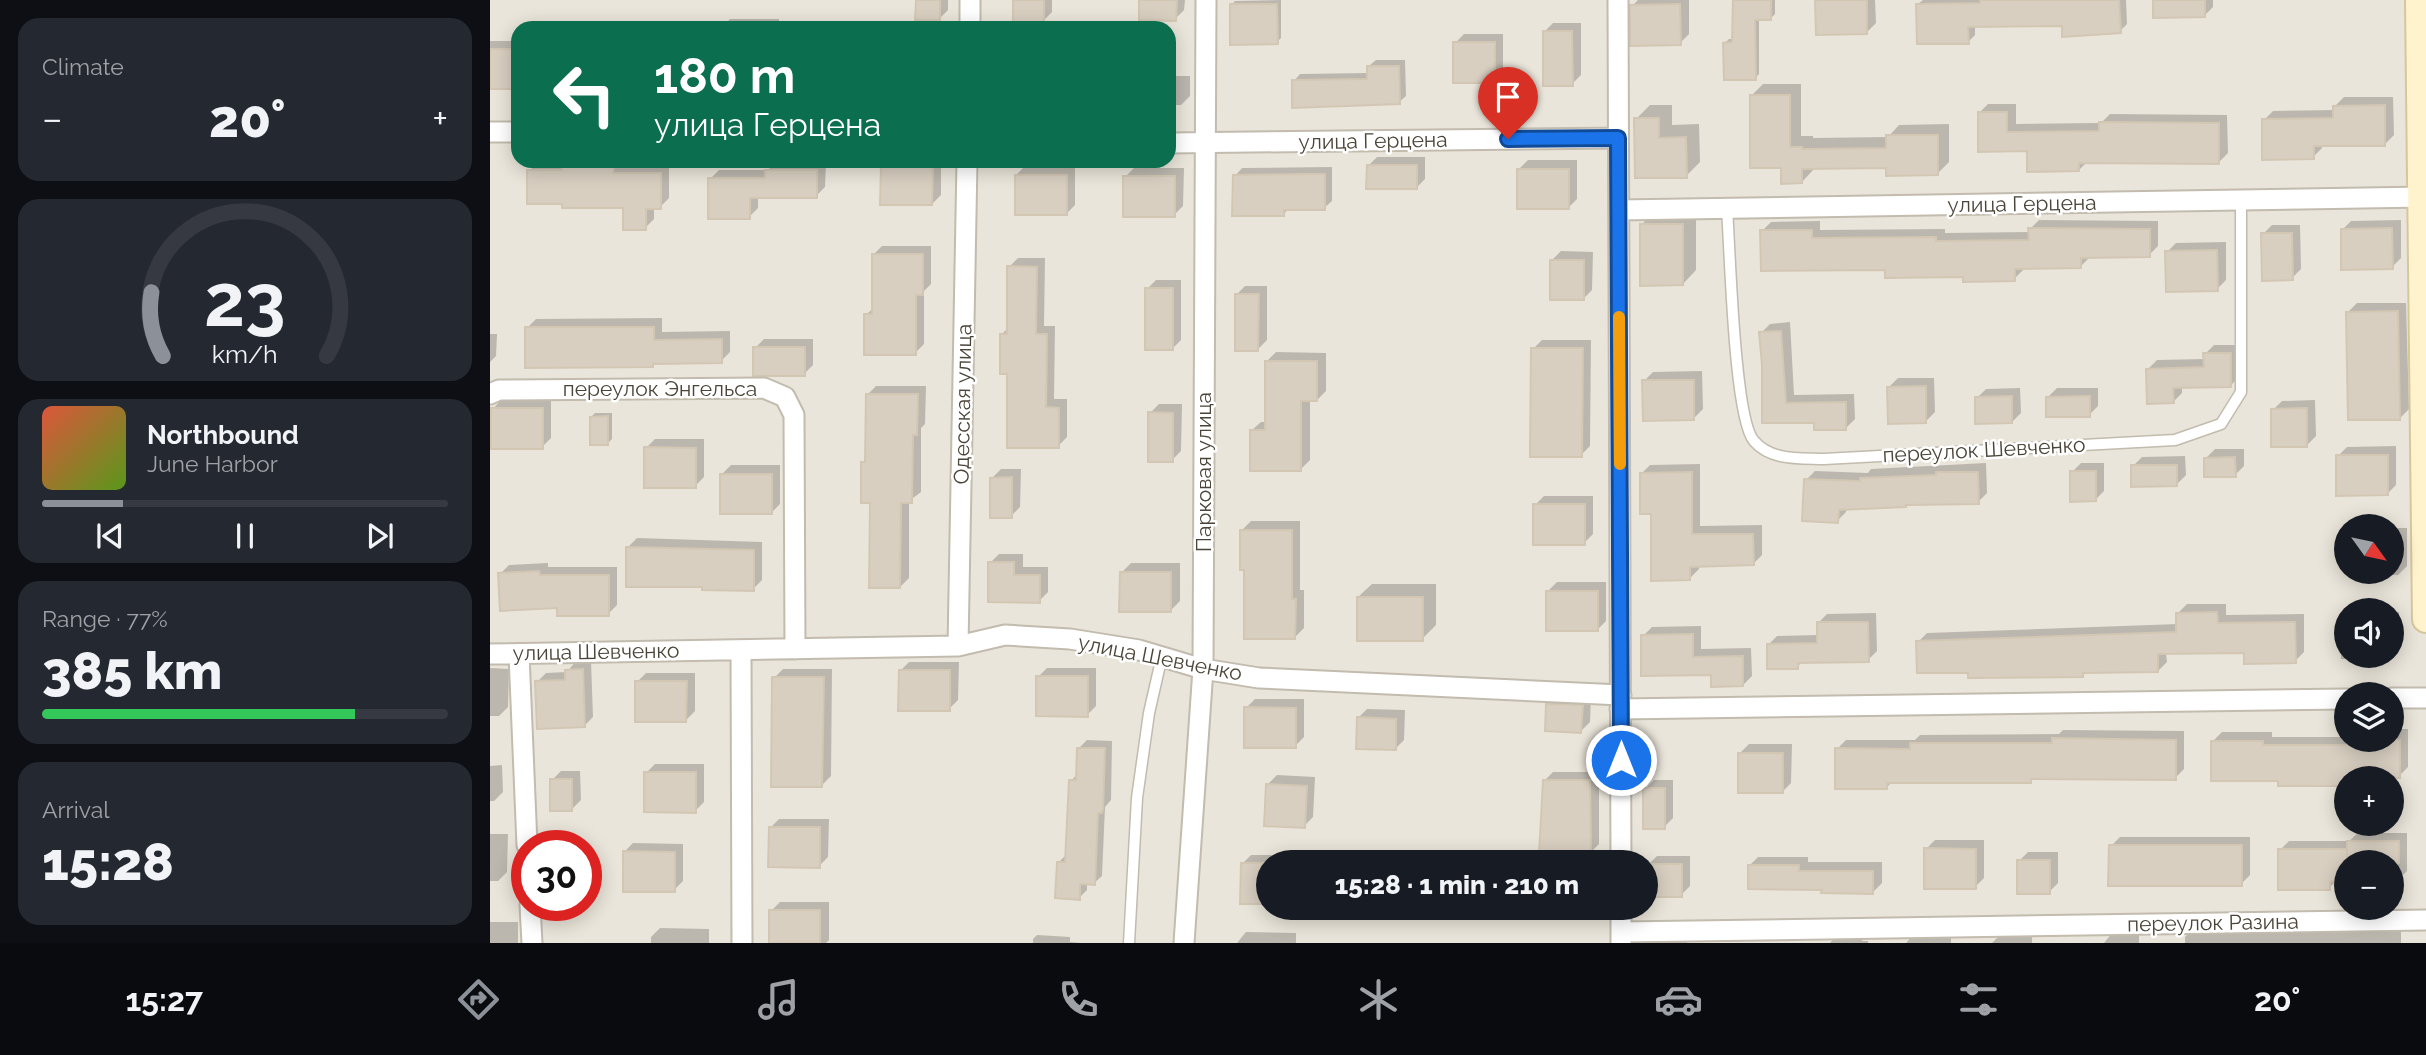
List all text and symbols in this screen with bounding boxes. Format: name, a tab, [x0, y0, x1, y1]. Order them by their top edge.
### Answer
text: 180 m	[654, 47, 795, 104]
icon: left	[539, 49, 630, 140]
text: Climate	[42, 53, 124, 80]
pin	[1478, 67, 1538, 139]
icon: arrive	[1489, 78, 1527, 116]
text: 20°	[209, 88, 286, 149]
text: −	[42, 96, 62, 141]
text: +	[432, 96, 448, 141]
text: улица Герцена	[654, 106, 881, 143]
street label: улица Герцена	[1298, 127, 1448, 154]
street label: улица Герцена	[1947, 190, 2097, 217]
text: 23	[204, 259, 286, 344]
street label: Одесская улица	[949, 323, 976, 485]
text: km/h	[212, 339, 278, 369]
street label: переулок Энгельса	[563, 376, 757, 401]
street label: Парковая улица	[1191, 392, 1216, 552]
text: Northbound	[147, 420, 299, 450]
street label: переулок Шевченко	[1882, 432, 2086, 467]
text: June Harbor	[147, 450, 278, 477]
north arrow	[2334, 514, 2404, 584]
map controls	[2334, 514, 2404, 920]
icon: previous	[91, 517, 129, 555]
icon: pause	[226, 517, 264, 555]
icon: next	[361, 517, 399, 555]
button: sound	[2334, 598, 2404, 668]
text: Range · 77%	[42, 605, 168, 632]
street label: улица Шевченко	[1076, 629, 1244, 686]
street label: улица Шевченко	[513, 638, 679, 665]
text: 385 km	[42, 640, 223, 701]
button: layers	[2334, 682, 2404, 752]
position arrow	[1584, 723, 1658, 797]
button: +	[2334, 766, 2404, 836]
text: Arrival	[42, 796, 109, 823]
speed limit sign: 30	[511, 830, 602, 921]
text: 15:28	[42, 831, 174, 892]
button: −	[2334, 850, 2404, 920]
text: 15:28 · 1 min · 210 m	[1335, 870, 1579, 900]
street label: переулок Разина	[2127, 909, 2299, 936]
icon: directions	[454, 975, 503, 1024]
icon: music	[754, 975, 803, 1024]
icon: phone	[1054, 975, 1103, 1024]
icon: climate	[1354, 975, 1403, 1024]
icon: car	[1654, 975, 1703, 1024]
icon: filters	[1954, 975, 2003, 1024]
text: 15:27	[126, 981, 203, 1018]
text: 20°	[2254, 981, 2300, 1018]

